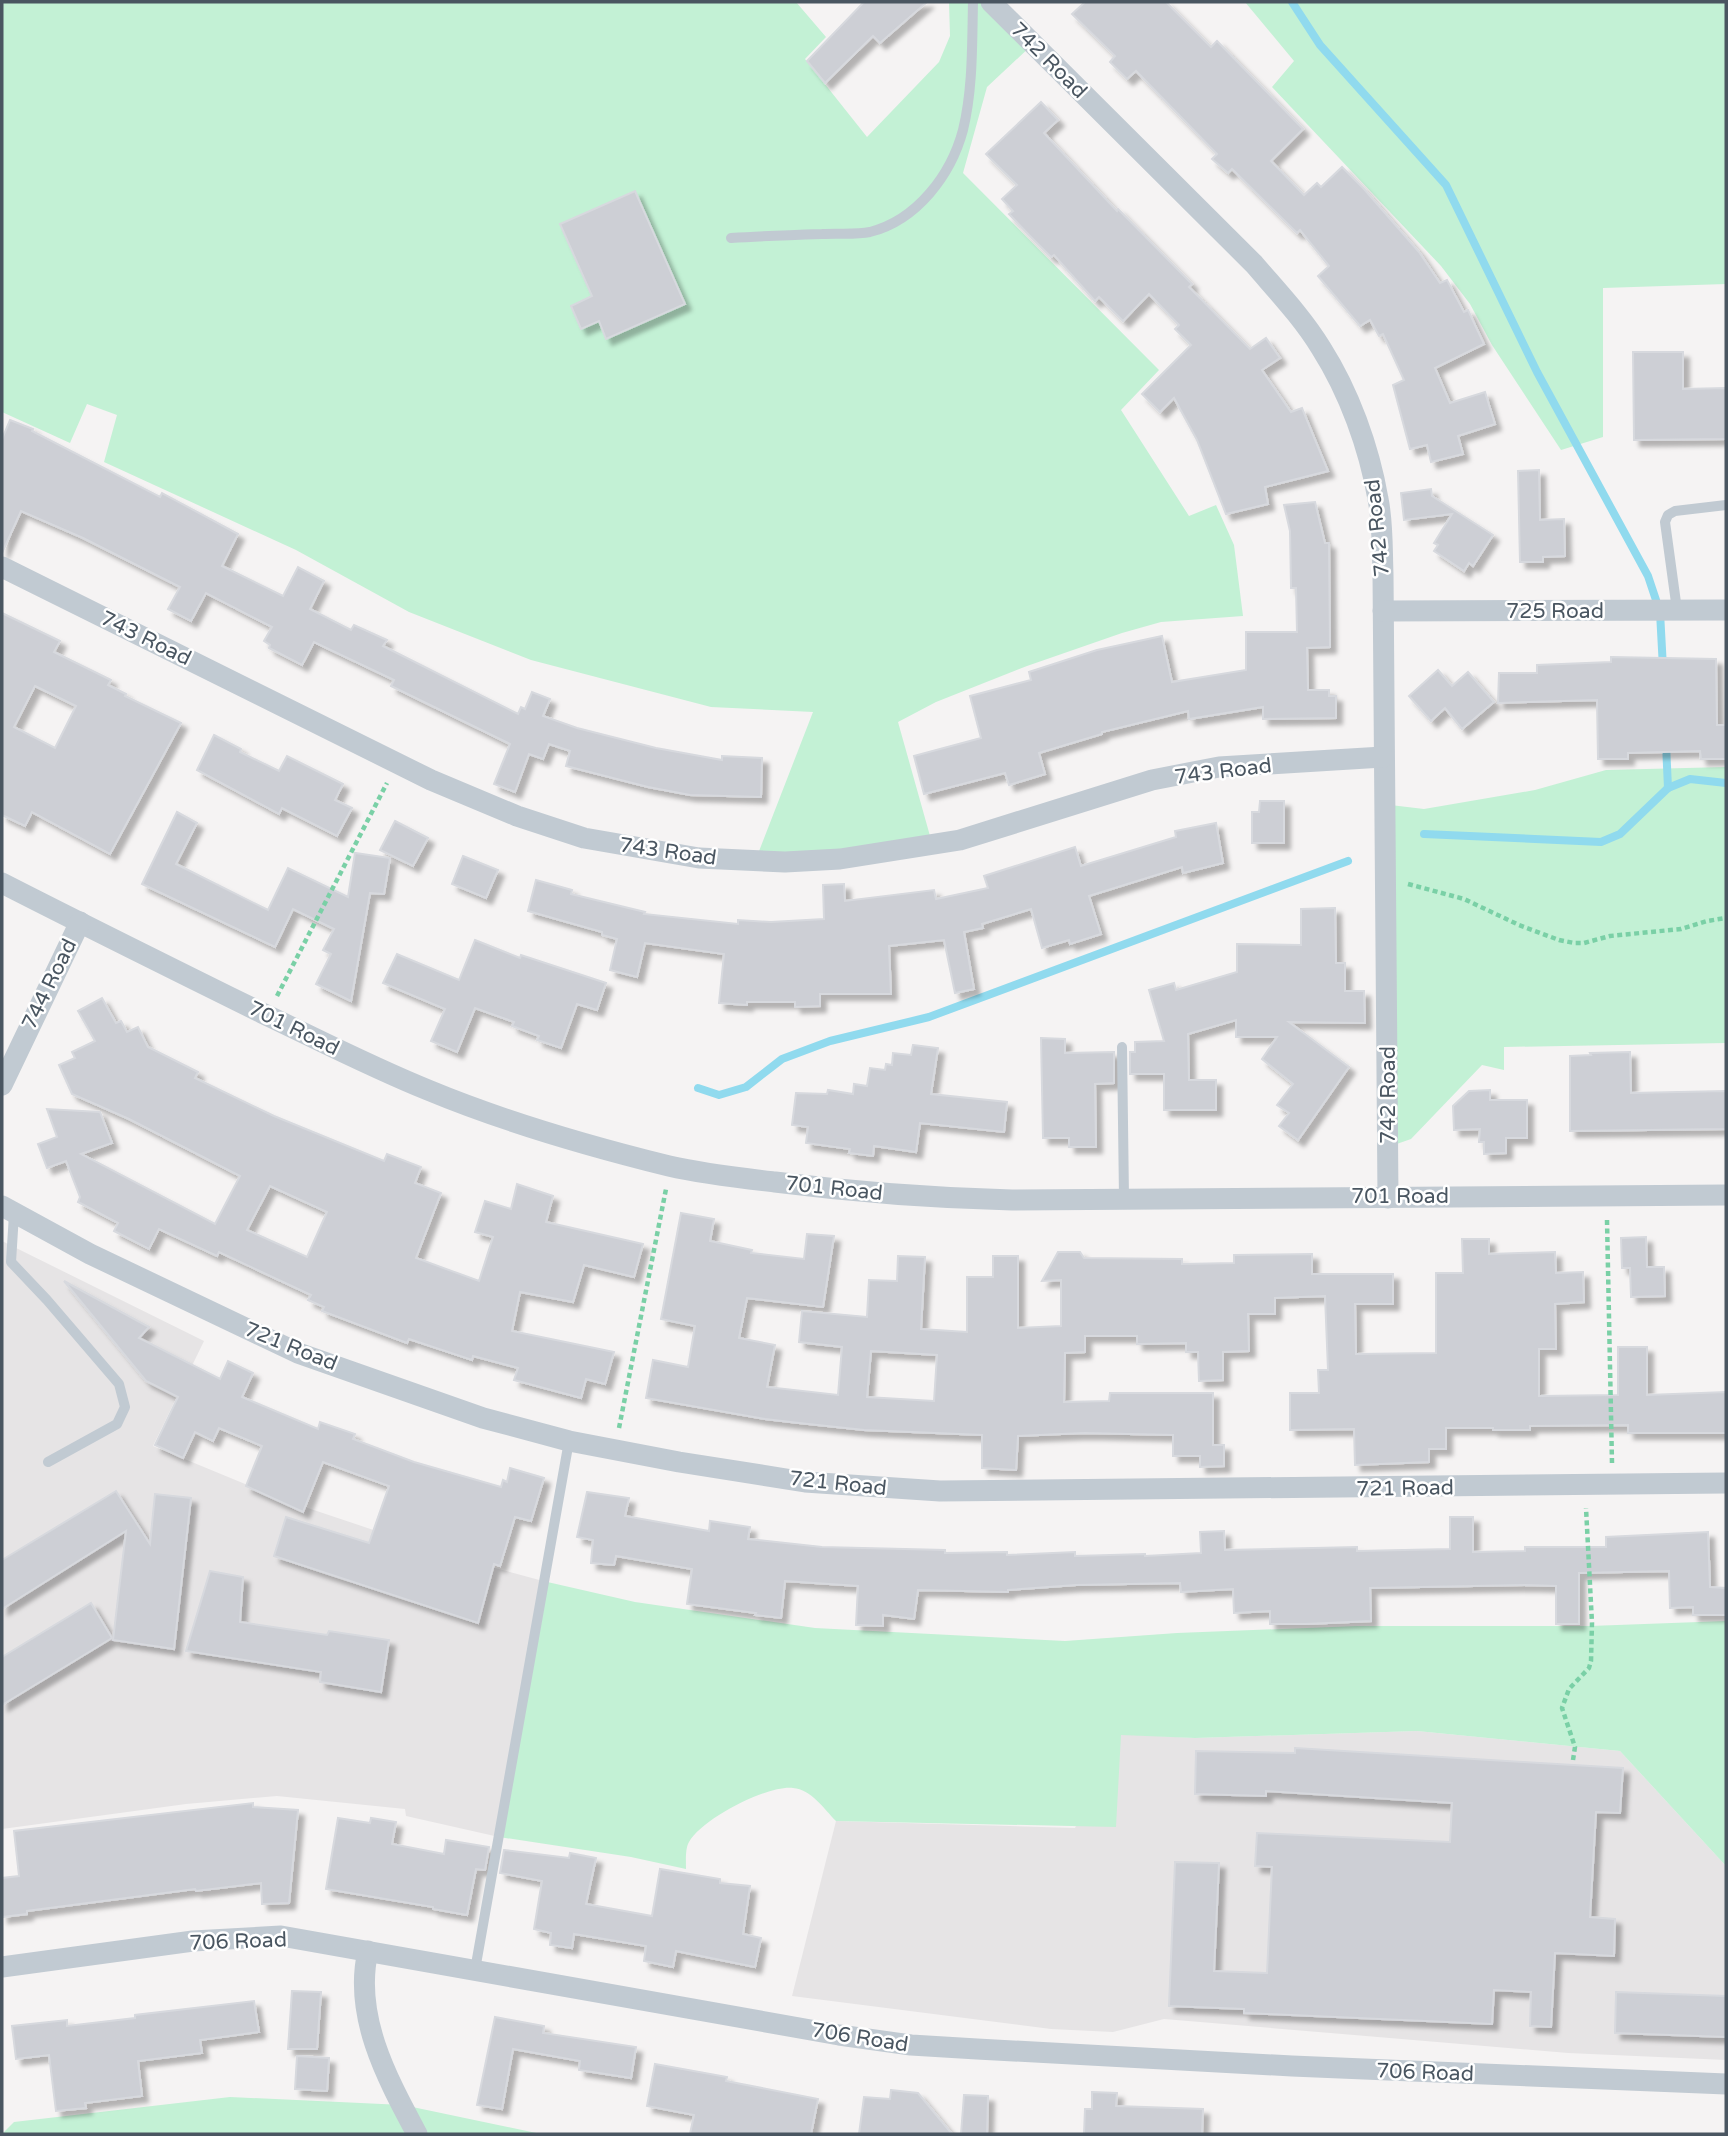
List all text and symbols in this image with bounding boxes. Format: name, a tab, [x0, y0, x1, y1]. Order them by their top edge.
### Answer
street label: 742 Road	[1005, 17, 1092, 104]
street label: 742 Road	[1360, 478, 1395, 578]
street label: 725 Road	[1506, 599, 1604, 624]
street label: 743 Road	[96, 606, 195, 671]
street label: 743 Road	[1173, 753, 1273, 790]
street label: 743 Road	[618, 832, 718, 871]
street label: 744 Road	[17, 935, 82, 1034]
street label: 701 Road	[244, 996, 343, 1061]
street label: 742 Road	[1376, 1046, 1401, 1144]
street label: 701 Road	[784, 1171, 884, 1206]
street label: 701 Road	[1351, 1184, 1449, 1209]
street label: 721 Road	[241, 1317, 341, 1376]
street label: 721 Road	[788, 1466, 888, 1501]
street label: 721 Road	[1356, 1475, 1454, 1502]
street label: 706 Road	[189, 1927, 287, 1956]
street label: 706 Road	[810, 2017, 910, 2057]
street label: 706 Road	[1376, 2058, 1474, 2087]

